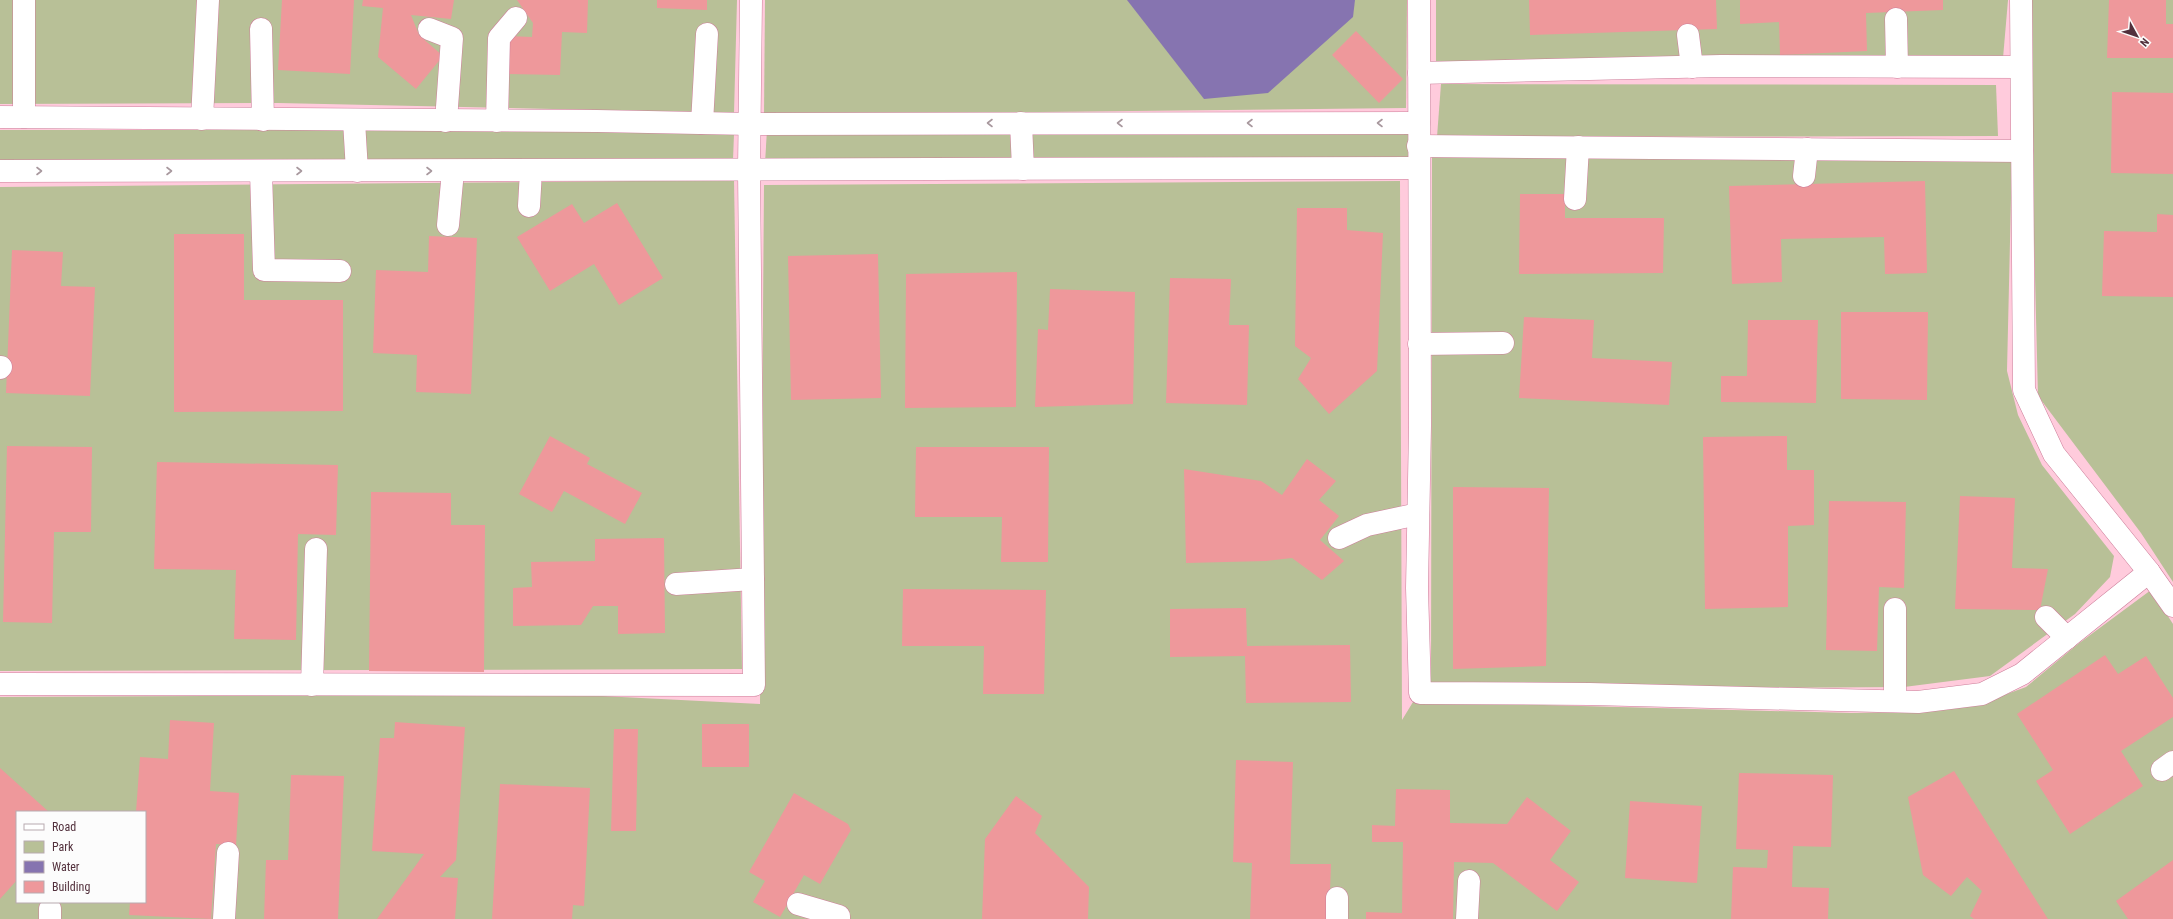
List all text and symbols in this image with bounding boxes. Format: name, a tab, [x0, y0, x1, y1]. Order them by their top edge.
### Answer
north arrow	[2117, 16, 2157, 56]
text: N	[2137, 35, 2151, 49]
one-way arrow	[987, 119, 993, 127]
one-way arrow	[1117, 119, 1123, 127]
one-way arrow	[1247, 119, 1253, 127]
one-way arrow	[1377, 119, 1383, 127]
one-way arrow	[36, 167, 42, 175]
one-way arrow	[166, 167, 172, 175]
one-way arrow	[296, 167, 302, 176]
one-way arrow	[426, 167, 432, 175]
legend	[16, 811, 146, 903]
text: Road	[52, 820, 76, 834]
text: Park	[52, 840, 74, 854]
text: Water	[52, 860, 80, 874]
text: Building	[52, 880, 90, 894]

